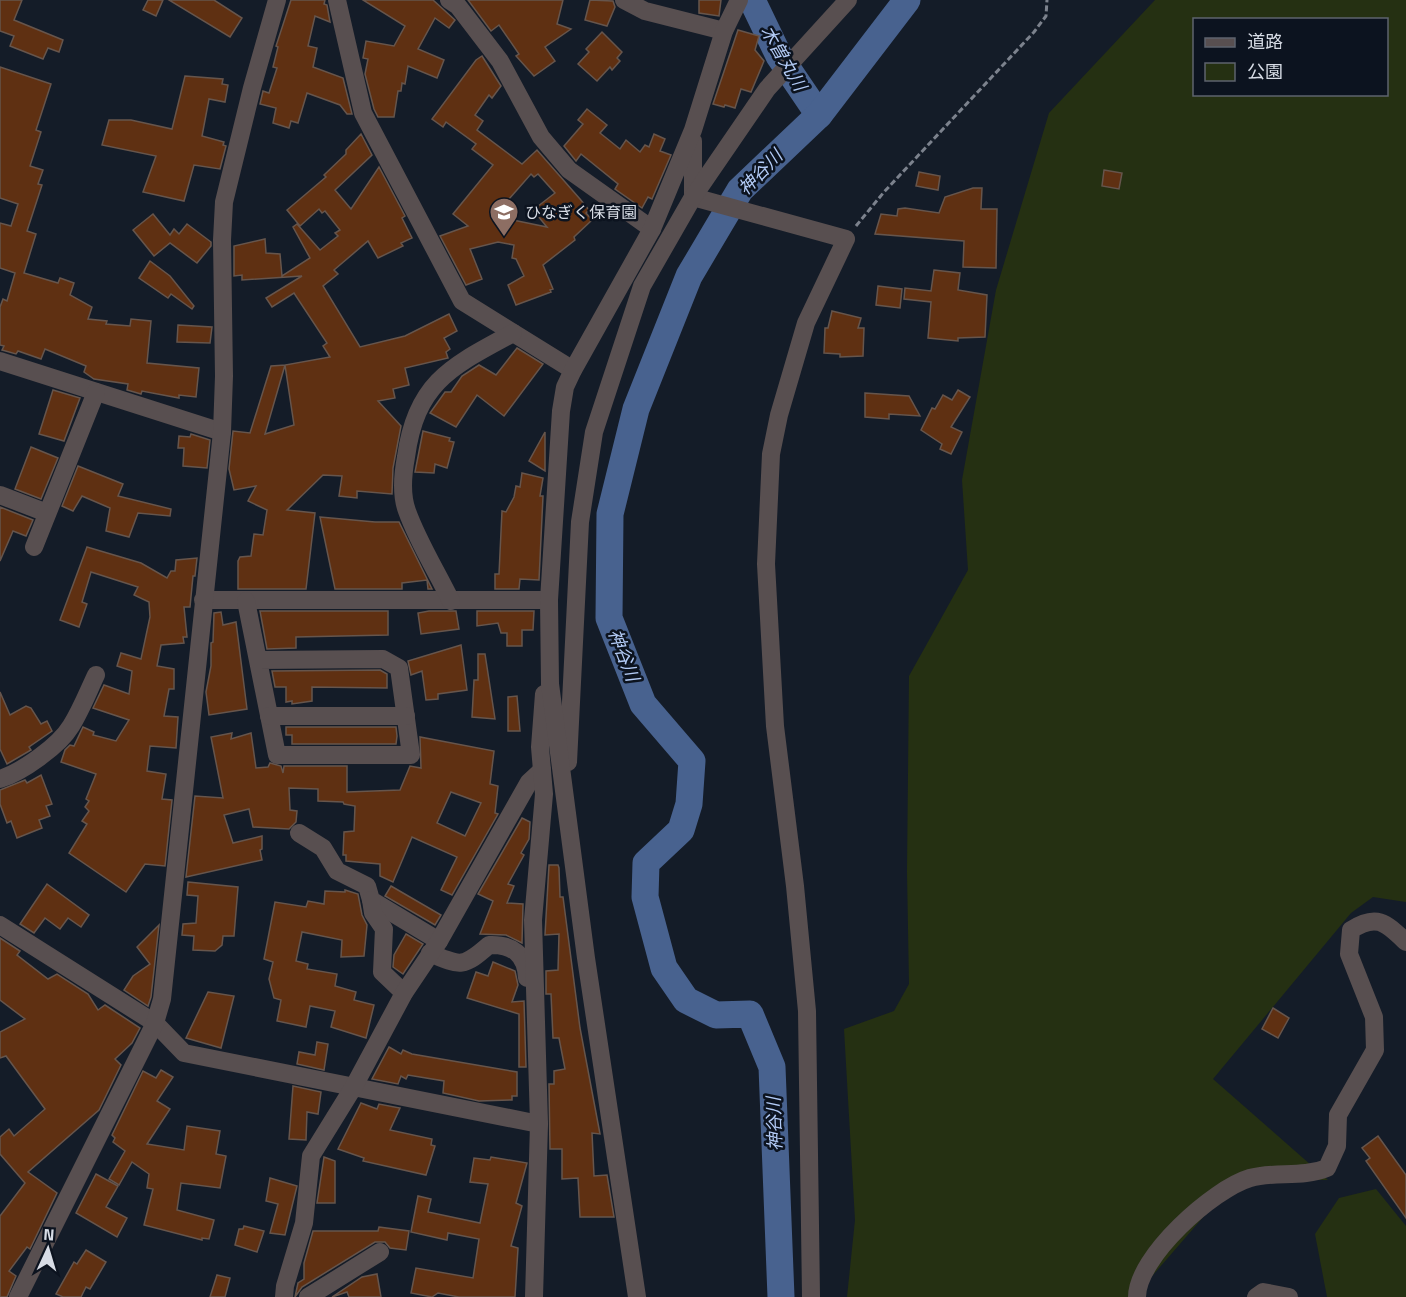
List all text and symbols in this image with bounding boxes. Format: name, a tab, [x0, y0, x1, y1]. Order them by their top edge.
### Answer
legend	[1193, 18, 1388, 96]
water label: 木曽丸川	[754, 20, 815, 98]
text: 道路	[1247, 28, 1283, 55]
text: 公園	[1247, 58, 1283, 85]
water label: 神谷川	[732, 142, 790, 201]
school or university icon: ひなぎく保育園	[488, 196, 520, 238]
place label: ひなぎく保育園	[525, 200, 637, 224]
water label: 神谷川	[602, 625, 647, 687]
water label: 神谷川	[759, 1095, 788, 1151]
north arrow	[18, 1219, 78, 1279]
text: N	[43, 1222, 55, 1246]

